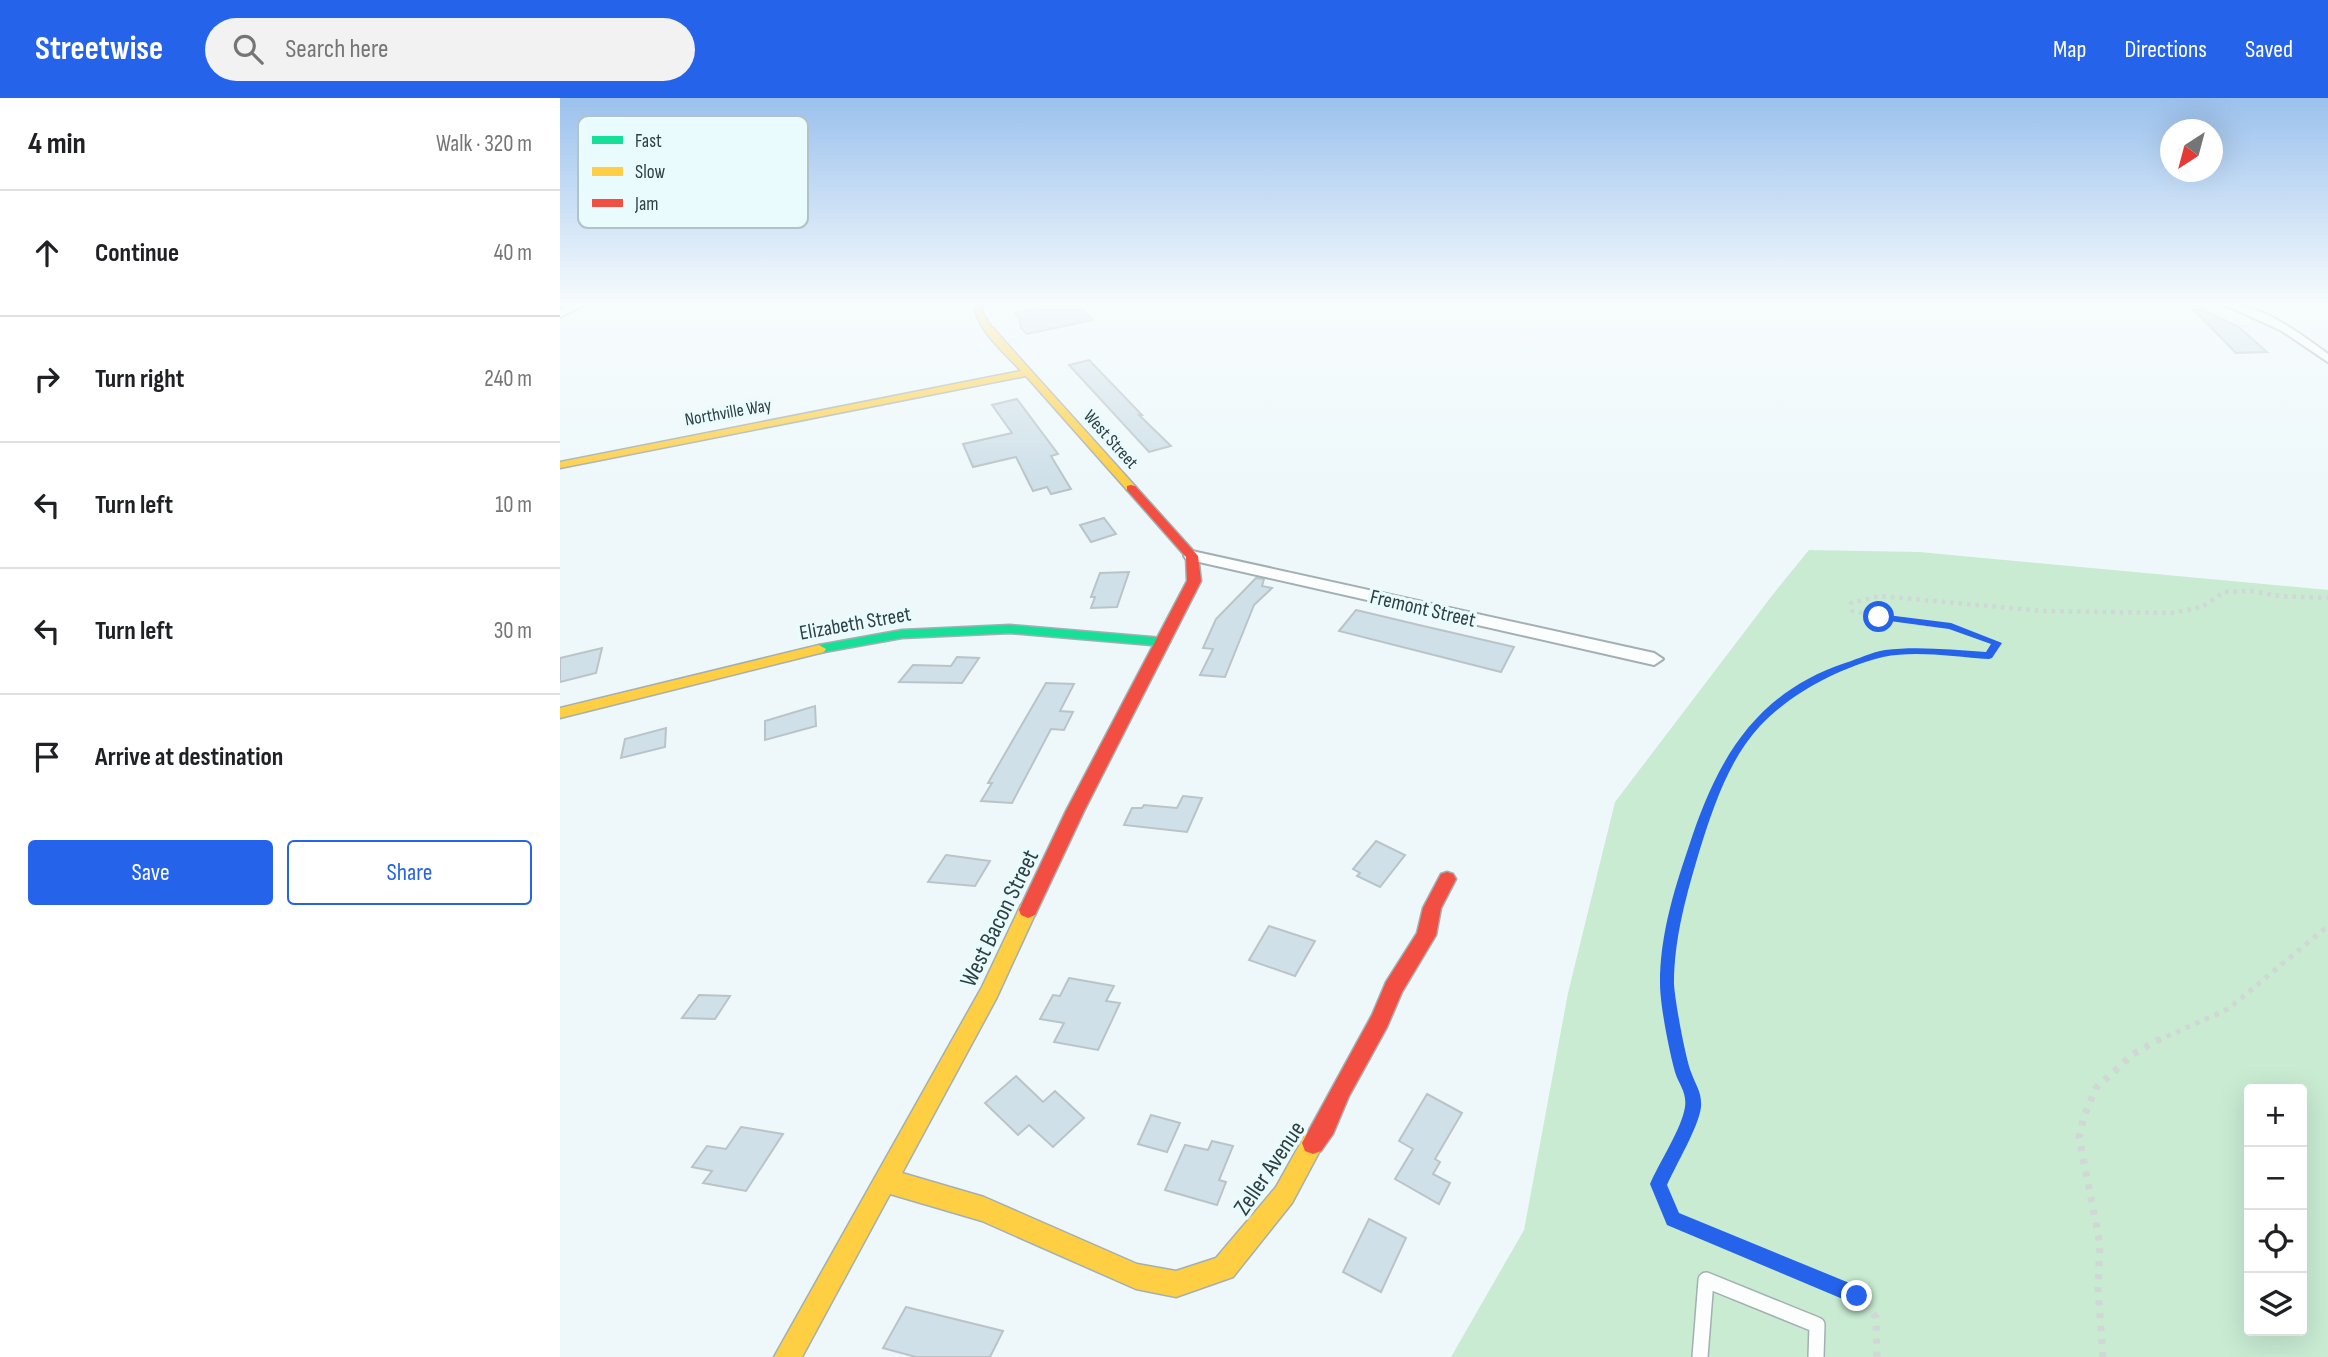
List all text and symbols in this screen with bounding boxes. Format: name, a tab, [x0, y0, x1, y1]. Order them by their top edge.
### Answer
search box	[205, 18, 695, 81]
text: Streetwise	[35, 29, 163, 69]
icon: search	[229, 30, 267, 68]
text: Search here	[285, 34, 389, 65]
text: Map	[2053, 35, 2086, 64]
text: Directions	[2124, 35, 2207, 64]
text: Saved	[2245, 35, 2293, 64]
legend	[578, 116, 808, 228]
north arrow	[2160, 119, 2223, 182]
text: 4 min	[28, 126, 86, 162]
text: Walk · 320 m	[436, 130, 532, 158]
text: Fast	[635, 130, 662, 153]
text: Slow	[635, 161, 665, 184]
text: Jam	[634, 193, 658, 216]
icon: ahead	[28, 234, 66, 272]
text: Continue	[95, 238, 179, 269]
text: 40 m	[494, 239, 532, 267]
icon: right	[28, 360, 66, 398]
text: Turn right	[95, 364, 184, 395]
text: 240 m	[484, 365, 532, 393]
street label: Northville Way	[683, 395, 773, 430]
street label: West Street	[1079, 406, 1143, 473]
icon: left	[28, 486, 66, 524]
text: Turn left	[95, 490, 173, 521]
text: 10 m	[495, 491, 532, 519]
street label: Fremont Street	[1368, 584, 1478, 633]
street label: Elizabeth Street	[797, 601, 913, 646]
route start	[1863, 601, 1894, 632]
icon: left	[28, 612, 66, 650]
text: Turn left	[95, 616, 173, 647]
text: 30 m	[494, 617, 532, 645]
icon: arrive	[28, 738, 66, 776]
text: Arrive at destination	[95, 742, 283, 773]
button: Save	[28, 840, 273, 905]
button: Share	[287, 840, 532, 905]
street label: West Bacon Street	[954, 845, 1045, 991]
map controls	[2244, 1084, 2307, 1336]
button: +	[2244, 1084, 2307, 1147]
street label: Zeller Avenue	[1227, 1116, 1311, 1221]
button: −	[2244, 1147, 2307, 1210]
button: locate	[2244, 1210, 2307, 1273]
button: layers	[2244, 1273, 2307, 1336]
route end	[1841, 1280, 1872, 1311]

